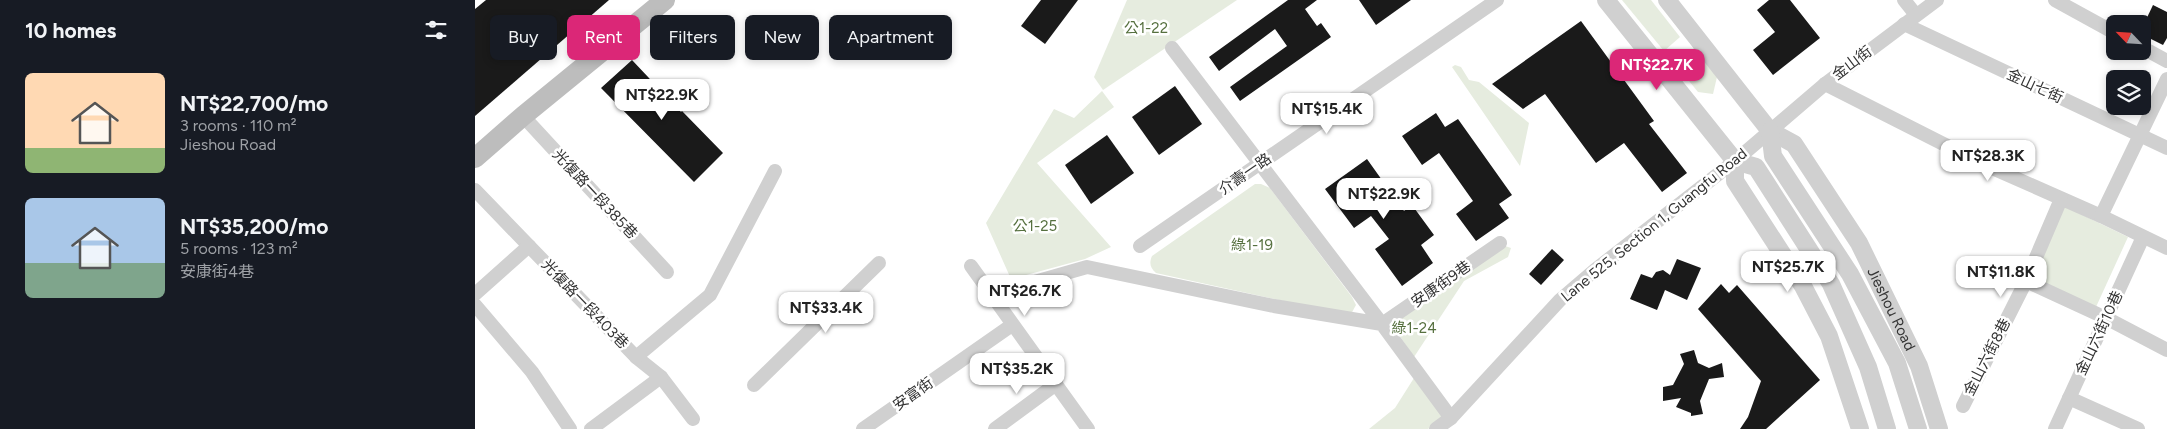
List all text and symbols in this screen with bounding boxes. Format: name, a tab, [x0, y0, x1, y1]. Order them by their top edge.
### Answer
chip: Buy	[490, 15, 557, 60]
chip: Rent	[567, 15, 640, 60]
chip: Filters	[650, 15, 735, 60]
chip: New	[745, 15, 819, 60]
chip: Apartment	[829, 15, 952, 60]
north arrow	[2106, 15, 2151, 60]
map controls	[2106, 15, 2151, 115]
icon: filters	[422, 16, 450, 44]
text: 10 homes	[25, 18, 116, 43]
park label: 公1-22	[1124, 19, 1168, 37]
street label: 金山街	[1829, 42, 1875, 84]
pin: NT$22.7K	[1605, 48, 1709, 91]
text: NT$22.7K	[1621, 55, 1693, 74]
street label: 金山七街	[2004, 65, 2066, 107]
button: layers	[2106, 70, 2151, 115]
pin: NT$22.9K	[610, 78, 714, 121]
text: NT$22.9K	[625, 85, 699, 104]
text: NT$22,700/mo	[180, 91, 328, 116]
pin: NT$15.4K	[1275, 92, 1379, 135]
icon: home	[65, 93, 125, 153]
text: NT$15.4K	[1291, 99, 1363, 118]
text: 3 rooms · 110 m²	[180, 116, 296, 135]
text: Jieshou Road	[180, 135, 276, 154]
pin: NT$28.3K	[1936, 140, 2040, 182]
street label: Lane 525, Section 1, Guangfu Road	[1557, 144, 1751, 306]
street label: 光復路一段385巷	[549, 145, 641, 243]
text: NT$28.3K	[1951, 146, 2025, 165]
street label: 介壽一路	[1215, 149, 1275, 199]
pin: NT$22.9K	[1332, 178, 1436, 220]
text: NT$22.9K	[1347, 184, 1421, 203]
text: NT$35,200/mo	[180, 214, 328, 239]
park label: 公1-25	[1013, 217, 1057, 235]
icon: home	[65, 218, 125, 278]
park label: 綠1-19	[1231, 236, 1273, 254]
text: 5 rooms · 123 m²	[180, 239, 298, 258]
pin: NT$25.7K	[1736, 250, 1840, 293]
street label: 光復路一段403巷	[538, 256, 632, 352]
pin: NT$11.8K	[1949, 256, 2053, 298]
street label: 安康街9巷	[1408, 257, 1474, 311]
text: NT$25.7K	[1752, 257, 1824, 276]
text: 安康街4巷	[180, 262, 254, 281]
text: NT$11.8K	[1967, 262, 2035, 281]
street label: Jieshou Road	[1863, 265, 1919, 354]
pin: NT$26.7K	[973, 274, 1077, 317]
text: NT$26.7K	[989, 281, 1061, 300]
street label: 金山六街10巷	[2072, 288, 2126, 378]
pin: NT$33.4K	[774, 292, 878, 334]
text: NT$33.4K	[789, 298, 863, 317]
street label: 金山六街8巷	[1960, 315, 2014, 399]
park label: 綠1-24	[1391, 319, 1437, 337]
pin: NT$35.2K	[965, 352, 1069, 395]
text: NT$35.2K	[981, 359, 1053, 378]
street label: 安富街	[889, 374, 937, 414]

